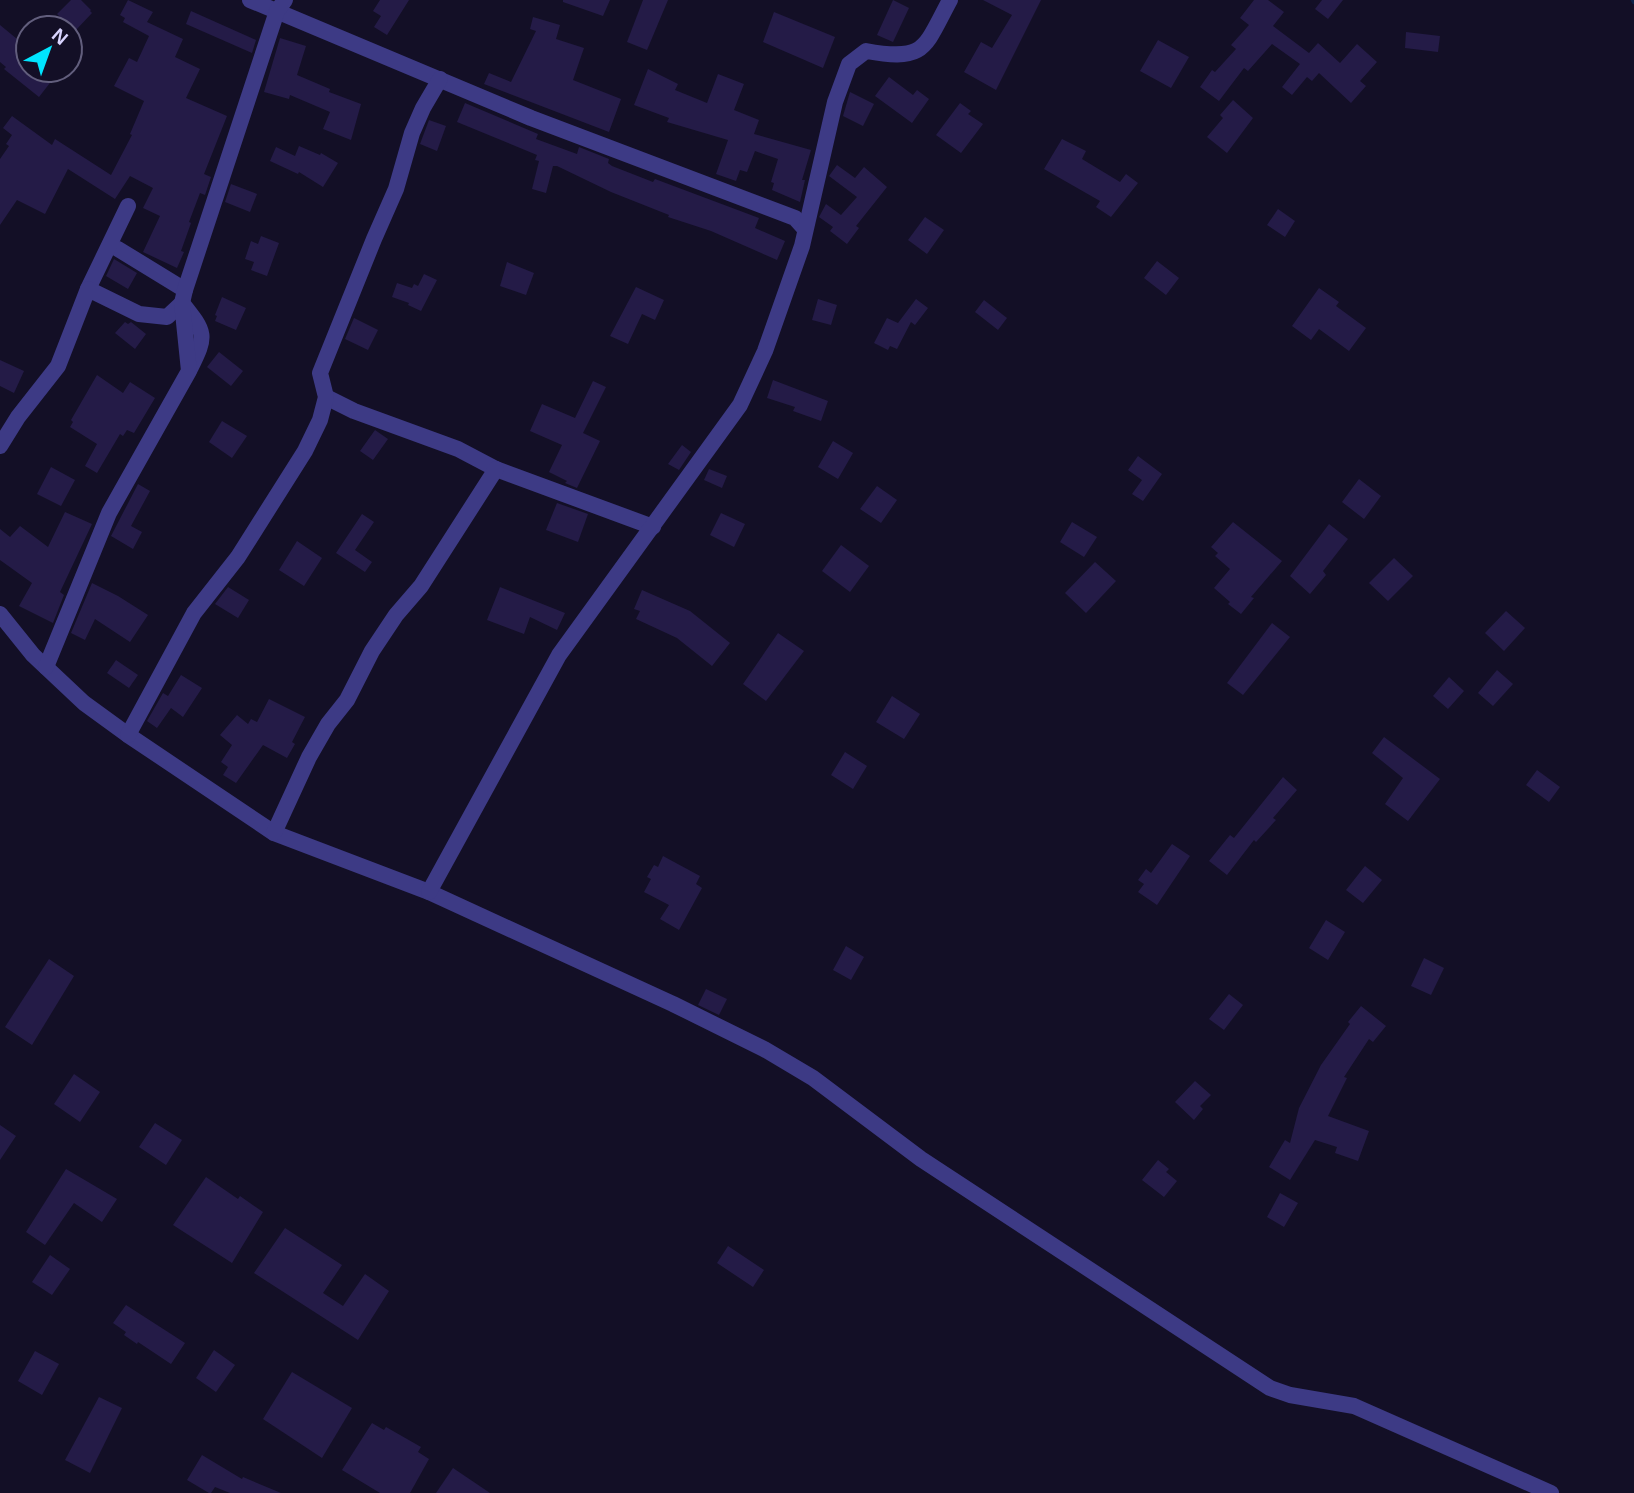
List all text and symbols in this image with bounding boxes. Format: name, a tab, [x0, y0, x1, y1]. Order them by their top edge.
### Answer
north arrow	[14, 14, 84, 84]
text: N	[48, 24, 72, 49]

